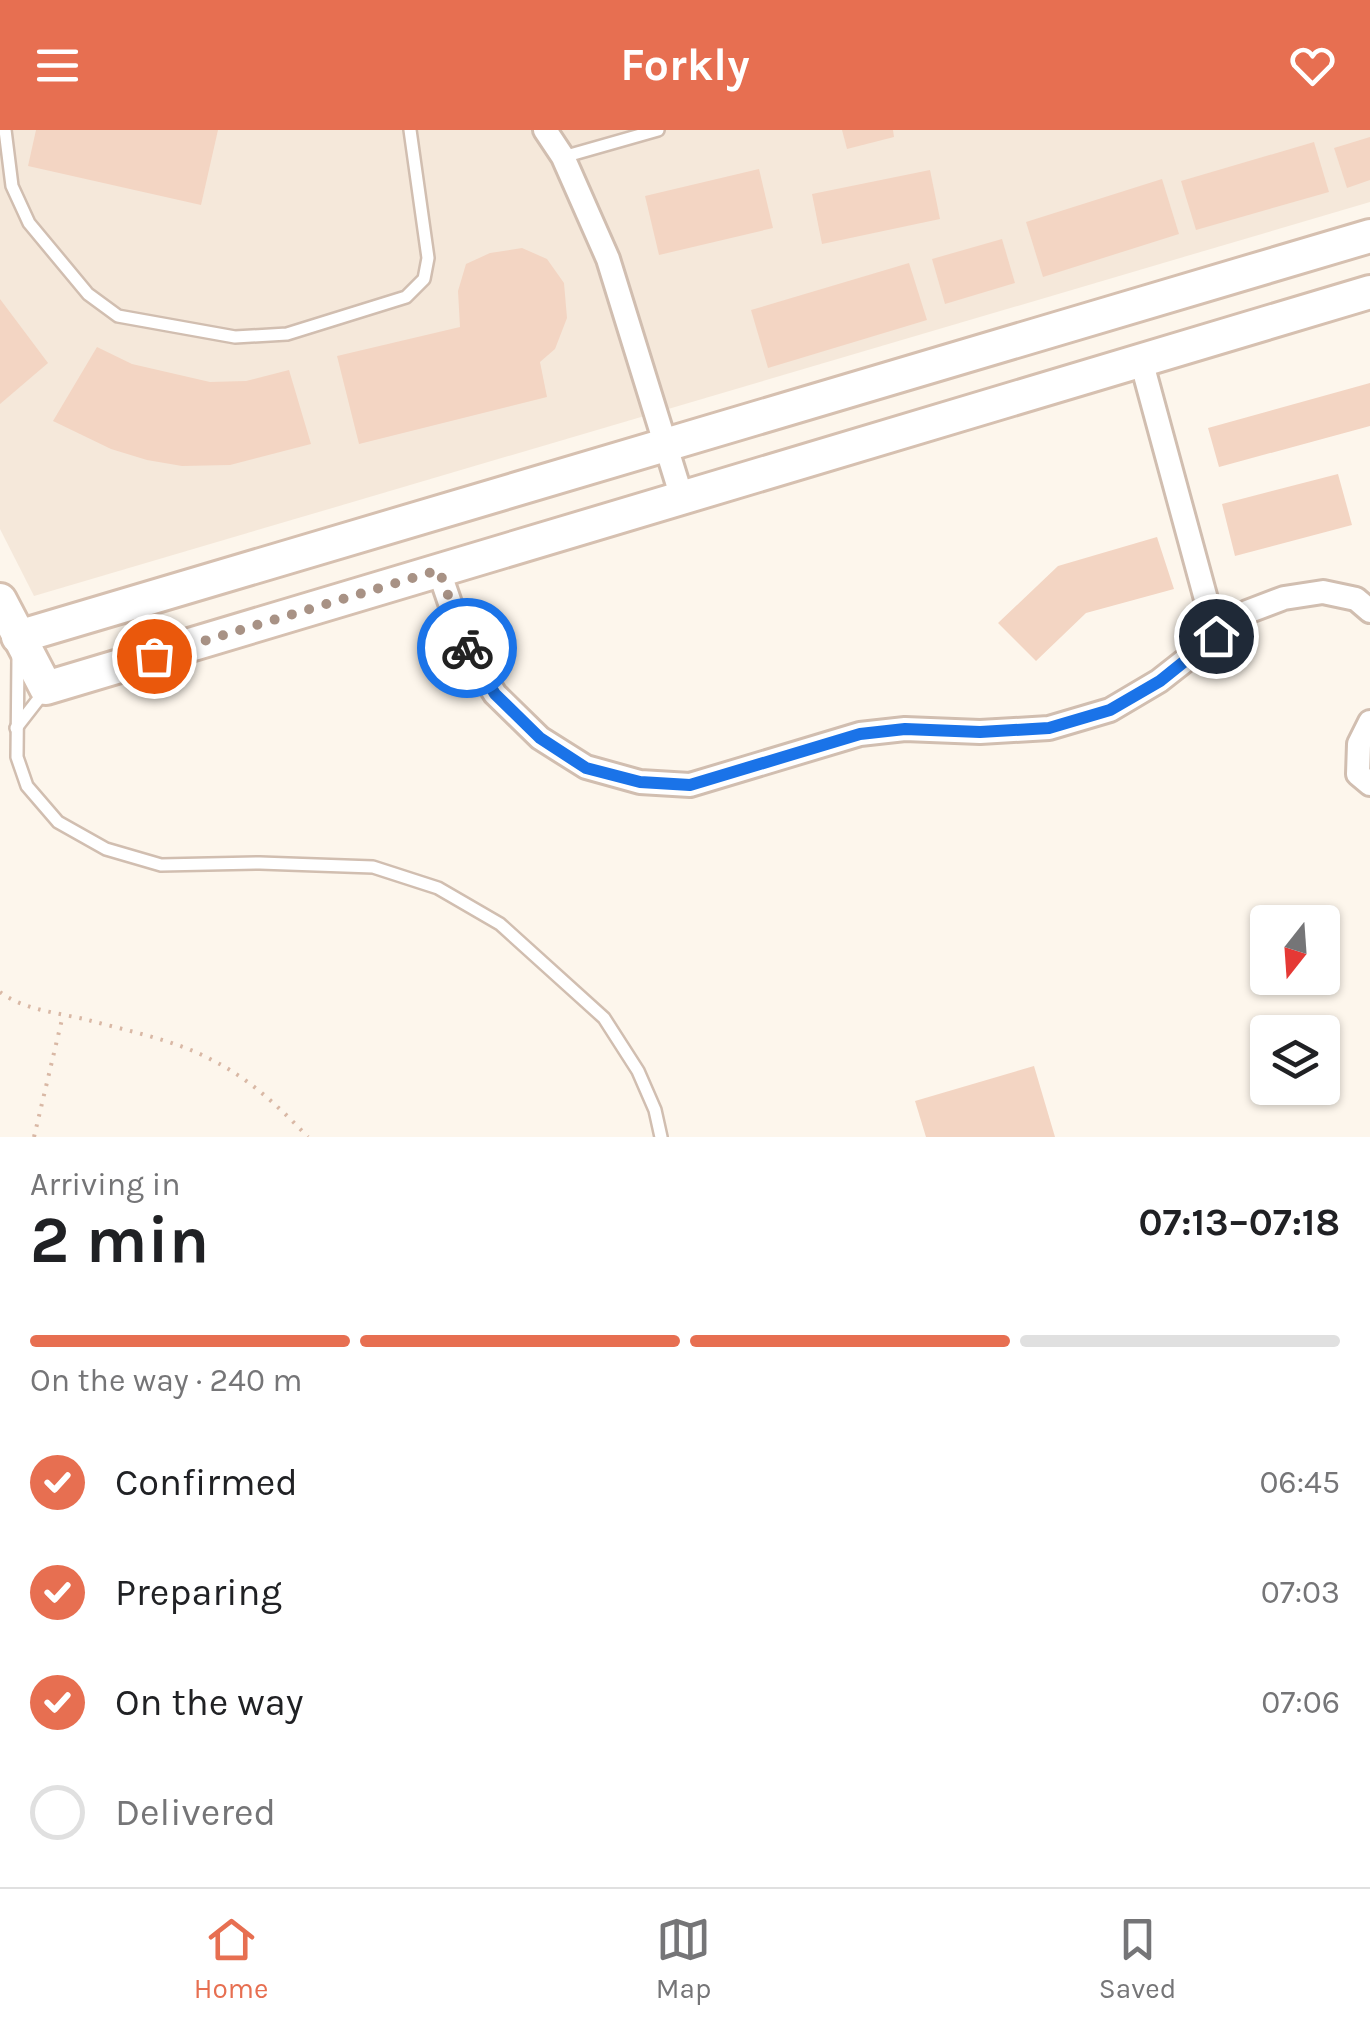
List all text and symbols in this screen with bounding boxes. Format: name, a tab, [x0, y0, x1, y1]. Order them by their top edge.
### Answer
icon: menu	[30, 38, 85, 93]
icon: heart	[1285, 38, 1340, 93]
text: Forkly	[620, 39, 750, 91]
pin	[1174, 594, 1259, 679]
courier	[417, 598, 517, 698]
icon: home	[1189, 609, 1244, 664]
pin	[112, 614, 197, 699]
icon: bike	[440, 621, 495, 676]
icon: bag	[127, 629, 182, 684]
north arrow	[1250, 905, 1340, 995]
map controls	[1250, 905, 1340, 1105]
button: layers	[1250, 1015, 1340, 1105]
text: Arriving in	[30, 1166, 181, 1203]
text: 07:13–07:18	[1138, 1200, 1340, 1245]
text: 2 min	[30, 1202, 209, 1278]
text: On the way · 240 m	[30, 1362, 303, 1399]
icon: check	[30, 1455, 85, 1510]
text: Confirmed	[115, 1460, 298, 1505]
text: 06:45	[1259, 1464, 1340, 1501]
icon: check	[30, 1565, 85, 1620]
text: Preparing	[115, 1570, 282, 1615]
text: 07:03	[1261, 1574, 1340, 1611]
icon: check	[30, 1675, 85, 1730]
text: On the way	[115, 1680, 303, 1725]
text: 07:06	[1261, 1684, 1340, 1721]
text: Delivered	[115, 1790, 276, 1835]
tab: Home	[194, 1912, 268, 2005]
tab: Map	[656, 1912, 711, 2005]
tab: Saved	[1099, 1912, 1176, 2005]

